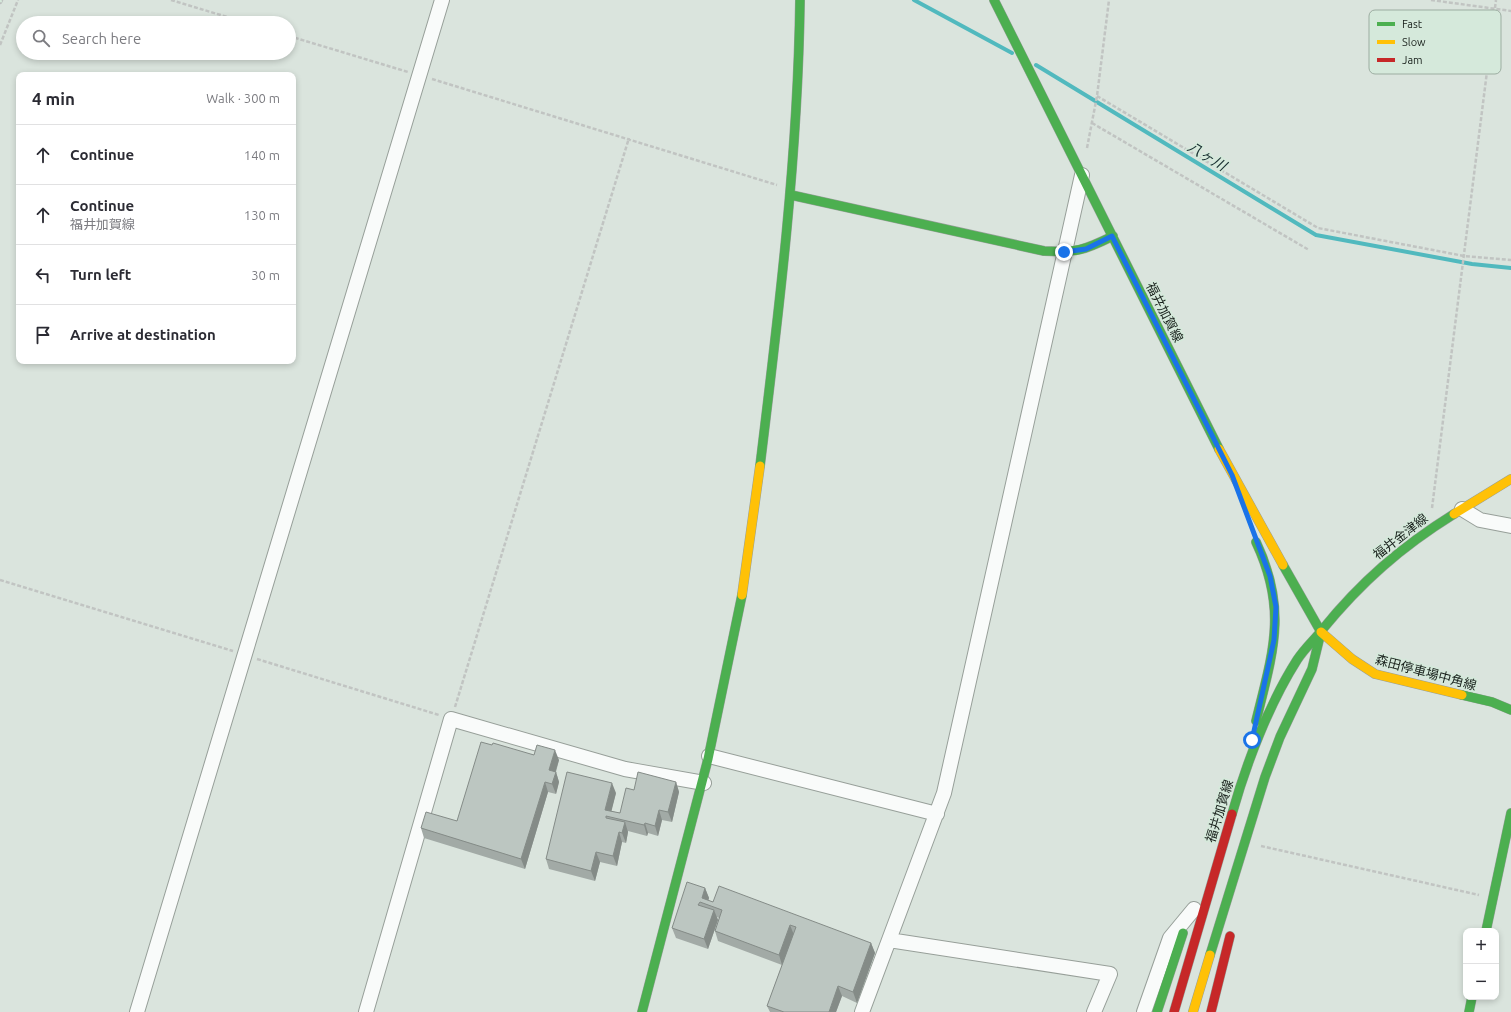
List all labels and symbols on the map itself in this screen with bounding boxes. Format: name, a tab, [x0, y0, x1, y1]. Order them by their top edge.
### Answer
legend	[1369, 10, 1501, 74]
text: Fast	[1402, 18, 1423, 30]
text: Slow	[1402, 36, 1426, 48]
text: Jam	[1402, 54, 1423, 66]
water label: 八ヶ川	[1185, 138, 1231, 175]
route end	[1055, 243, 1073, 261]
street label: 福井加賀線	[1144, 280, 1186, 344]
street label: 福井金津線	[1370, 510, 1430, 562]
street label: 森田停車場中角線	[1374, 652, 1478, 692]
route start	[1243, 731, 1261, 749]
street label: 福井加賀線	[1203, 778, 1235, 844]

